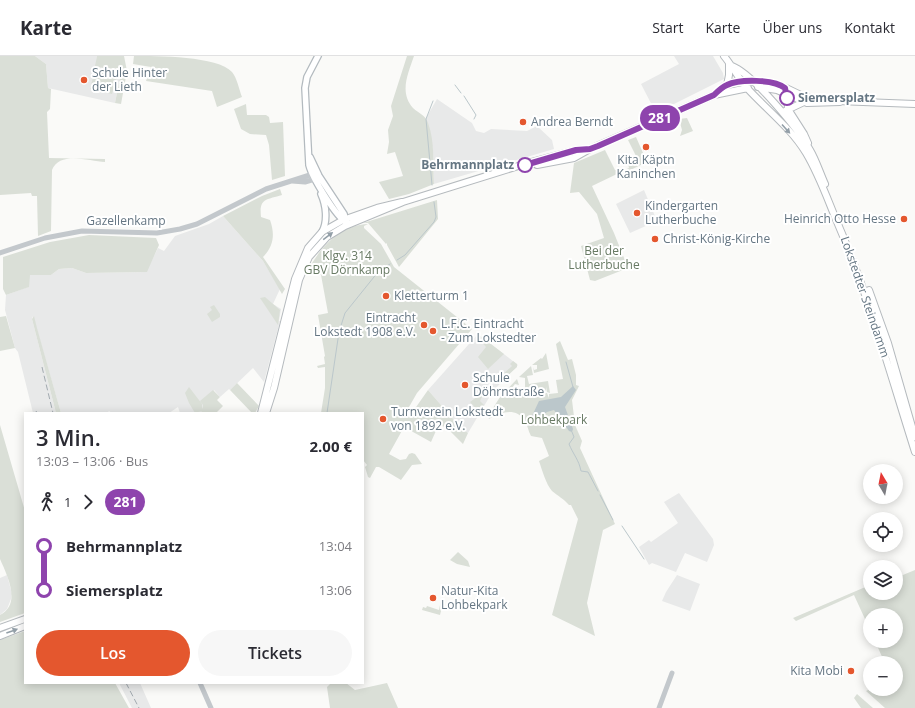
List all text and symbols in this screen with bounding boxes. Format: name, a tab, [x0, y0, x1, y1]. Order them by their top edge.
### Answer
text: Karte	[20, 15, 72, 41]
text: Start	[652, 18, 684, 37]
text: Karte	[706, 18, 740, 37]
text: Über uns	[762, 18, 822, 37]
text: Kontakt	[844, 18, 895, 37]
place label: Schule Hinter der Lieth	[92, 64, 167, 95]
marker: Schule Hinter der Lieth	[79, 75, 89, 85]
place label: Siemersplatz	[798, 89, 875, 106]
marker: Siemersplatz	[779, 90, 795, 106]
line badge: 281	[637, 105, 683, 131]
text: 281	[648, 108, 672, 127]
place label: Andrea Berndt	[531, 113, 613, 130]
marker: Andrea Berndt	[518, 117, 528, 127]
one-way arrow	[781, 123, 790, 134]
marker: Kita Käptn Kaninchen	[641, 142, 651, 152]
place label: Kita Käptn Kaninchen	[617, 151, 675, 182]
place label: Behrmannplatz	[421, 156, 514, 173]
marker: Behrmannplatz	[517, 157, 533, 173]
place label: Kindergarten Lutherbuche	[645, 197, 718, 228]
marker: Kindergarten Lutherbuche	[632, 208, 642, 218]
place label: Heinrich Otto Hesse	[784, 210, 896, 227]
street label: Gazellenkamp	[86, 212, 166, 229]
marker: Heinrich Otto Hesse	[899, 214, 909, 224]
place label: Christ-König-Kirche	[663, 230, 770, 247]
one-way arrow	[323, 232, 334, 240]
marker: Christ-König-Kirche	[650, 234, 660, 244]
street label: Lokstedter Steindamm	[837, 234, 894, 360]
park label: Bei der Lutherbuche	[568, 242, 640, 273]
park label: Klgv. 314 GBV Dörnkamp	[304, 247, 390, 278]
place label: Kletterturm 1	[394, 287, 469, 304]
marker: Kletterturm 1	[381, 291, 391, 301]
place label: Eintracht Lokstedt 1908 e.V.	[314, 309, 416, 340]
place label: L.F.C. Eintracht - Zum Lokstedter	[441, 315, 536, 346]
marker: Eintracht Lokstedt 1908 e.V.	[419, 320, 429, 330]
marker: L.F.C. Eintracht - Zum Lokstedter	[428, 326, 438, 336]
place label: Schule Döhrnstraße	[473, 369, 545, 400]
marker: Schule Döhrnstraße	[460, 380, 470, 390]
place label: Turnverein Lokstedt von 1892 e.V.	[391, 403, 503, 434]
park label: Lohbekpark	[521, 411, 588, 428]
marker: Turnverein Lokstedt von 1892 e.V.	[378, 414, 388, 424]
text: 3 Min.	[36, 422, 101, 452]
text: 2.00 €	[310, 436, 352, 456]
text: 13:03 – 13:06 · Bus	[36, 452, 148, 470]
north arrow	[863, 464, 903, 504]
map controls	[863, 464, 903, 696]
icon: walk	[36, 491, 58, 513]
icon: forward	[77, 491, 99, 513]
text: 281	[113, 492, 137, 511]
text: 1	[64, 493, 71, 511]
button: locate	[863, 512, 903, 552]
text: Behrmannplatz	[66, 536, 182, 556]
text: 13:04	[319, 537, 352, 555]
button: layers	[863, 560, 903, 600]
text: Siemersplatz	[66, 580, 163, 600]
text: 13:06	[319, 581, 352, 599]
place label: Natur-Kita Lohbekpark	[441, 582, 508, 613]
marker: Natur-Kita Lohbekpark	[428, 593, 438, 603]
button: +	[863, 608, 903, 648]
one-way arrow	[7, 628, 19, 634]
button: Los	[36, 630, 190, 676]
button: Tickets	[198, 630, 352, 676]
button: −	[863, 656, 903, 696]
place label: Kita Mobi	[790, 662, 843, 679]
marker: Kita Mobi	[846, 666, 856, 676]

